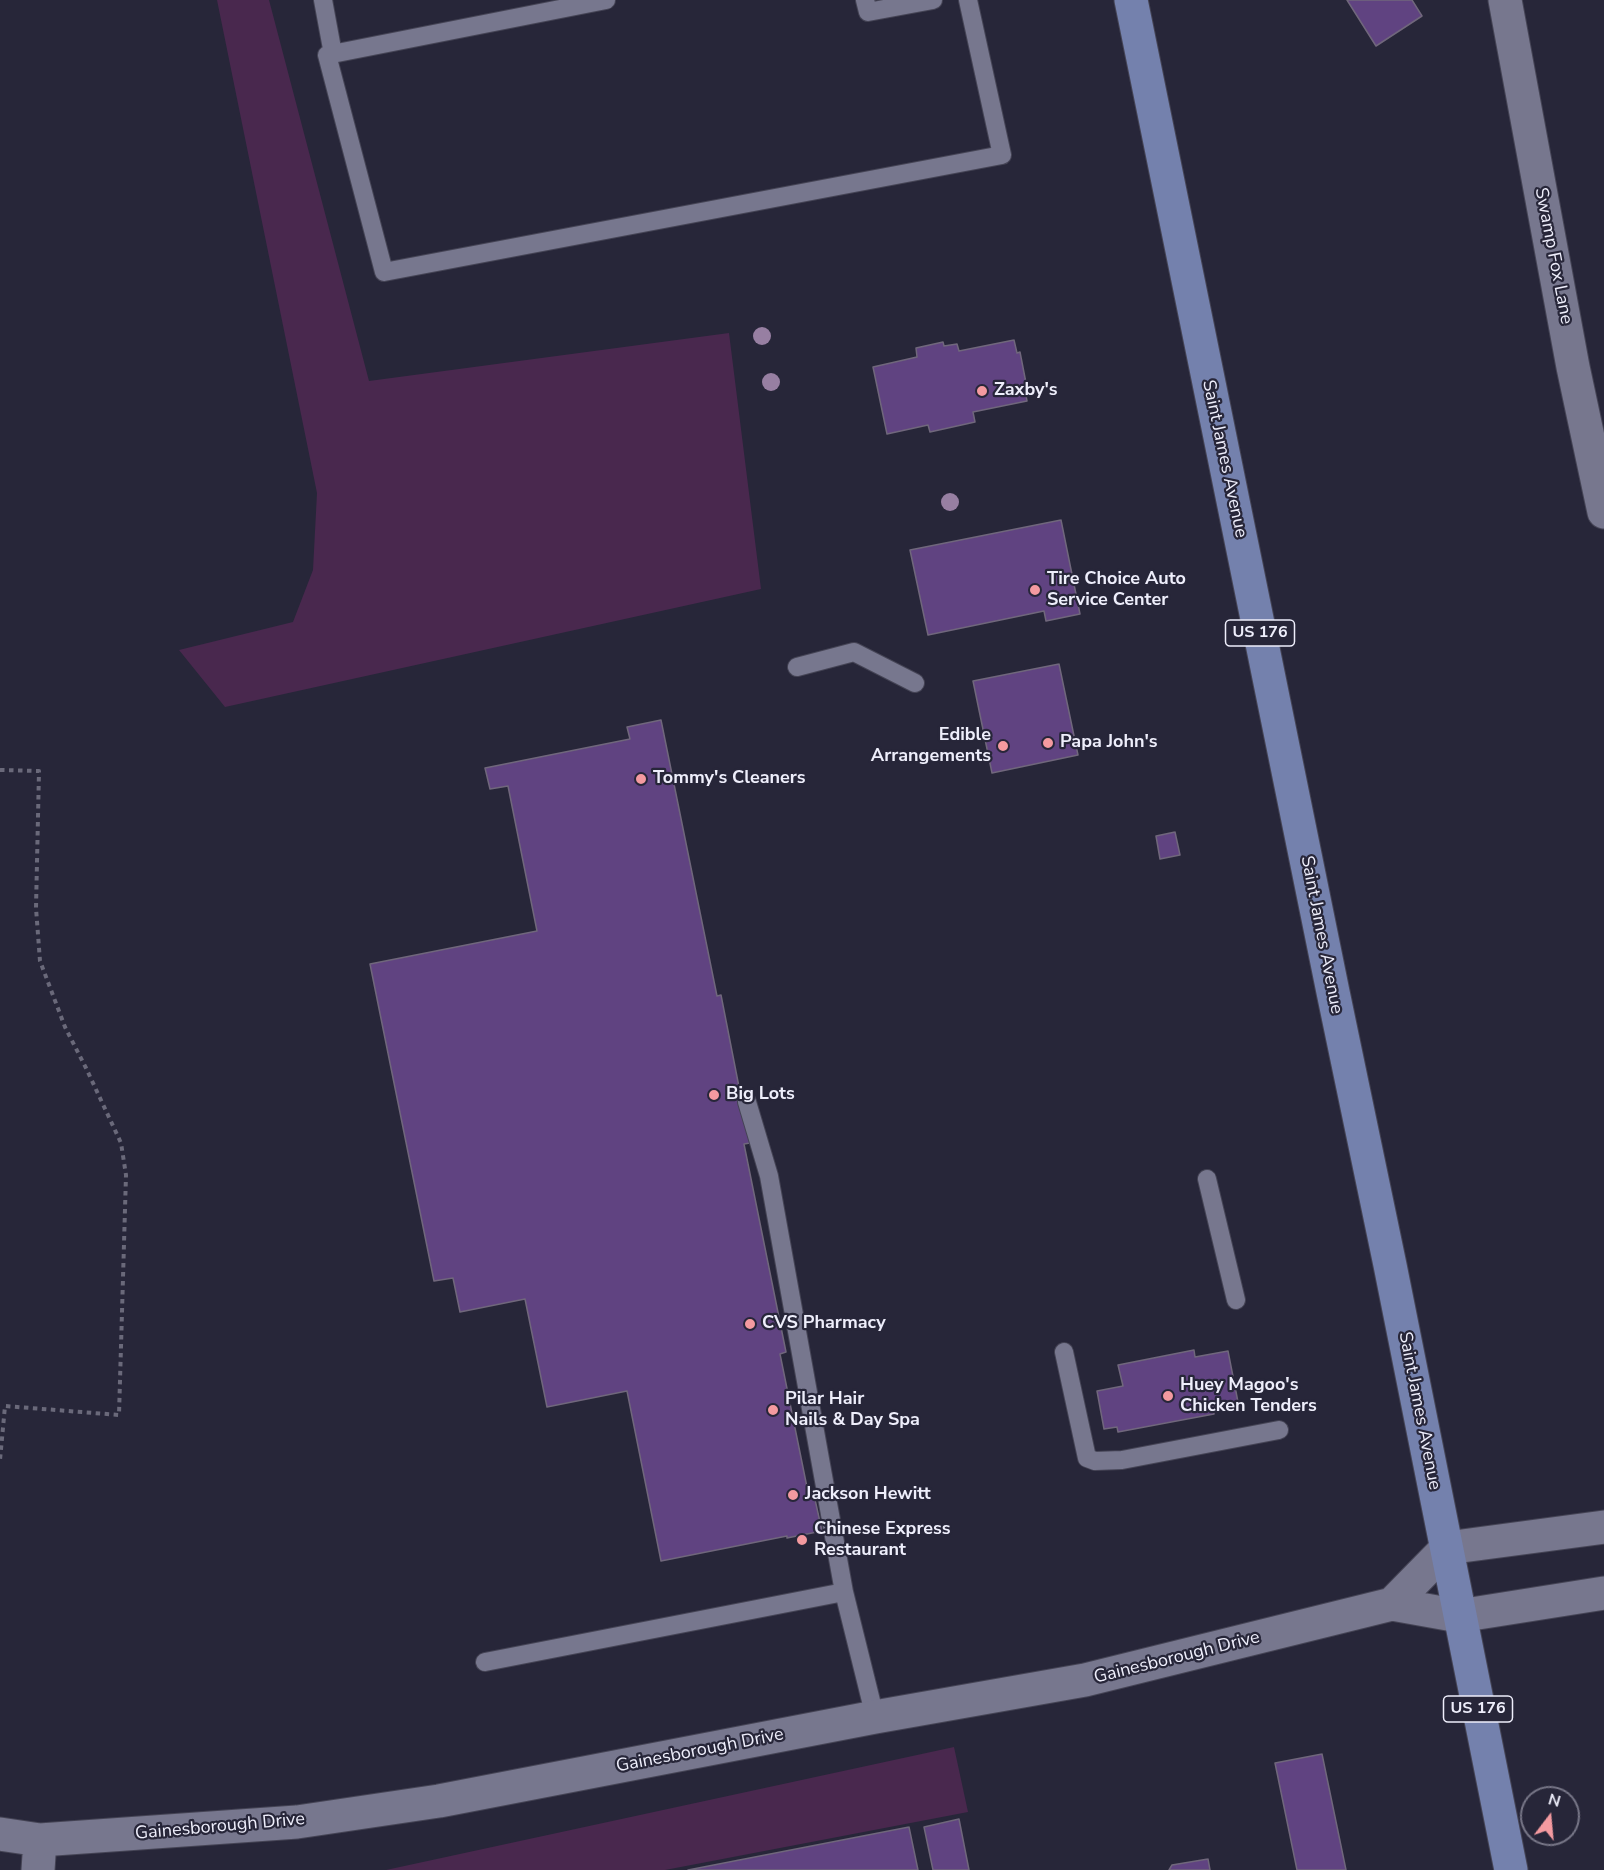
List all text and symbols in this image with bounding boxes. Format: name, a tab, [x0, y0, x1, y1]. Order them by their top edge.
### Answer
street label: Swamp Fox Lane	[1529, 186, 1577, 326]
street label: Saint James Avenue	[1197, 378, 1251, 540]
place label: Zaxby's	[994, 380, 1058, 402]
marker: Zaxby's	[975, 384, 989, 398]
place label: Tire Choice Auto Service Center	[1047, 569, 1186, 612]
marker: Tire Choice Auto Service Center	[1028, 583, 1042, 597]
road number: US 176	[1226, 620, 1294, 646]
place label: Edible Arrangements	[871, 725, 991, 768]
place label: Papa John's	[1060, 732, 1158, 754]
marker: Papa John's	[1041, 736, 1055, 750]
marker: Edible Arrangements	[996, 739, 1010, 753]
place label: Tommy's Cleaners	[653, 768, 806, 790]
marker: Tommy's Cleaners	[634, 772, 648, 786]
street label: Saint James Avenue	[1295, 854, 1347, 1016]
place label: Big Lots	[726, 1084, 795, 1106]
marker: Big Lots	[707, 1088, 721, 1102]
place label: CVS Pharmacy	[762, 1313, 886, 1335]
marker: CVS Pharmacy	[743, 1317, 757, 1331]
street label: Saint James Avenue	[1393, 1330, 1445, 1492]
place label: Huey Magoo's Chicken Tenders	[1180, 1375, 1317, 1418]
place label: Pilar Hair Nails & Day Spa	[785, 1389, 920, 1432]
marker: Huey Magoo's Chicken Tenders	[1161, 1389, 1175, 1403]
marker: Pilar Hair Nails & Day Spa	[766, 1403, 780, 1417]
place label: Jackson Hewitt	[805, 1484, 931, 1506]
marker: Jackson Hewitt	[786, 1488, 800, 1502]
place label: Chinese Express Restaurant	[814, 1519, 951, 1562]
marker: Chinese Express Restaurant	[795, 1533, 809, 1547]
street label: Gainesborough Drive	[1092, 1627, 1262, 1689]
road number: US 176	[1444, 1696, 1512, 1722]
street label: Gainesborough Drive	[614, 1724, 786, 1778]
north arrow	[1520, 1786, 1580, 1846]
text: N	[1546, 1788, 1563, 1813]
street label: Gainesborough Drive	[134, 1809, 306, 1845]

